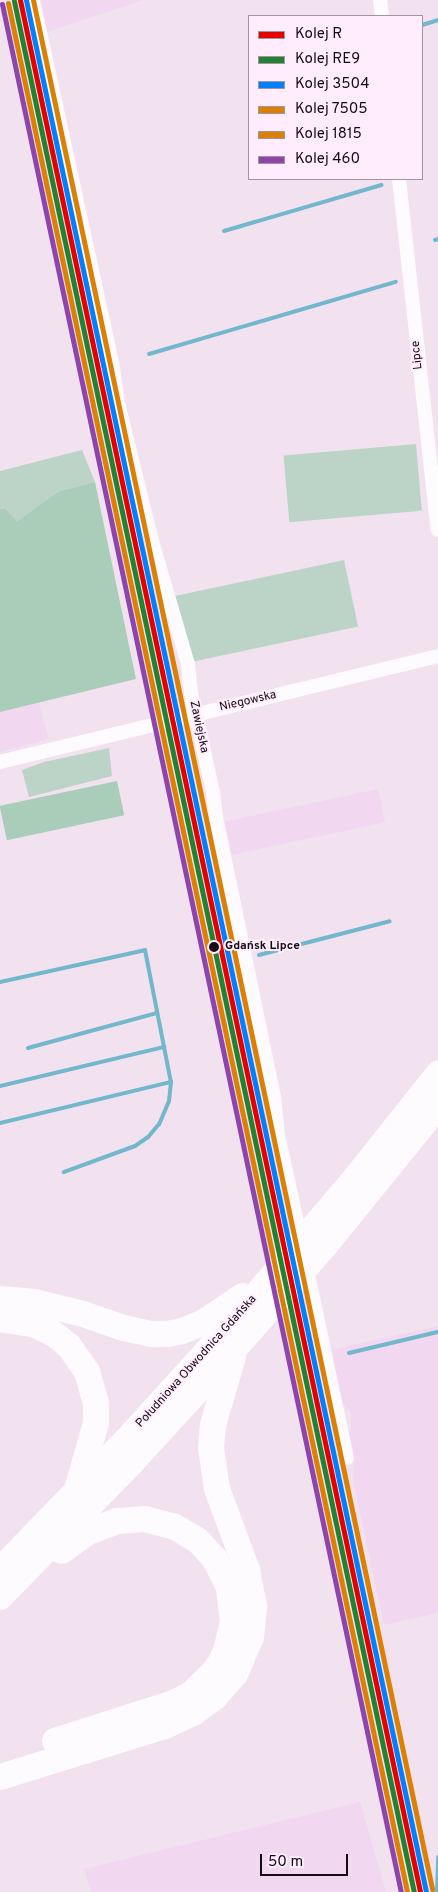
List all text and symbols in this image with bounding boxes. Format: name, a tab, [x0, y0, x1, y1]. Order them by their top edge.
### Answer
legend	[248, 15, 423, 180]
text: Kolej R	[295, 25, 342, 44]
text: Kolej RE9	[295, 50, 360, 69]
text: Kolej 3504	[295, 75, 370, 94]
text: Kolej 7505	[295, 100, 368, 119]
text: Kolej 1815	[295, 125, 362, 144]
text: Kolej 460	[295, 150, 360, 169]
street label: Lipce	[409, 340, 427, 370]
street label: Niegowska	[218, 688, 278, 716]
street label: Zawiejska	[185, 700, 211, 754]
marker: Gdańsk Lipce	[207, 940, 221, 954]
place label: Gdańsk Lipce	[225, 940, 300, 954]
street label: Południowa Obwodnica Gdańska	[134, 1293, 260, 1431]
scale bar	[263, 1844, 350, 1876]
text: 50 m	[268, 1853, 303, 1872]

